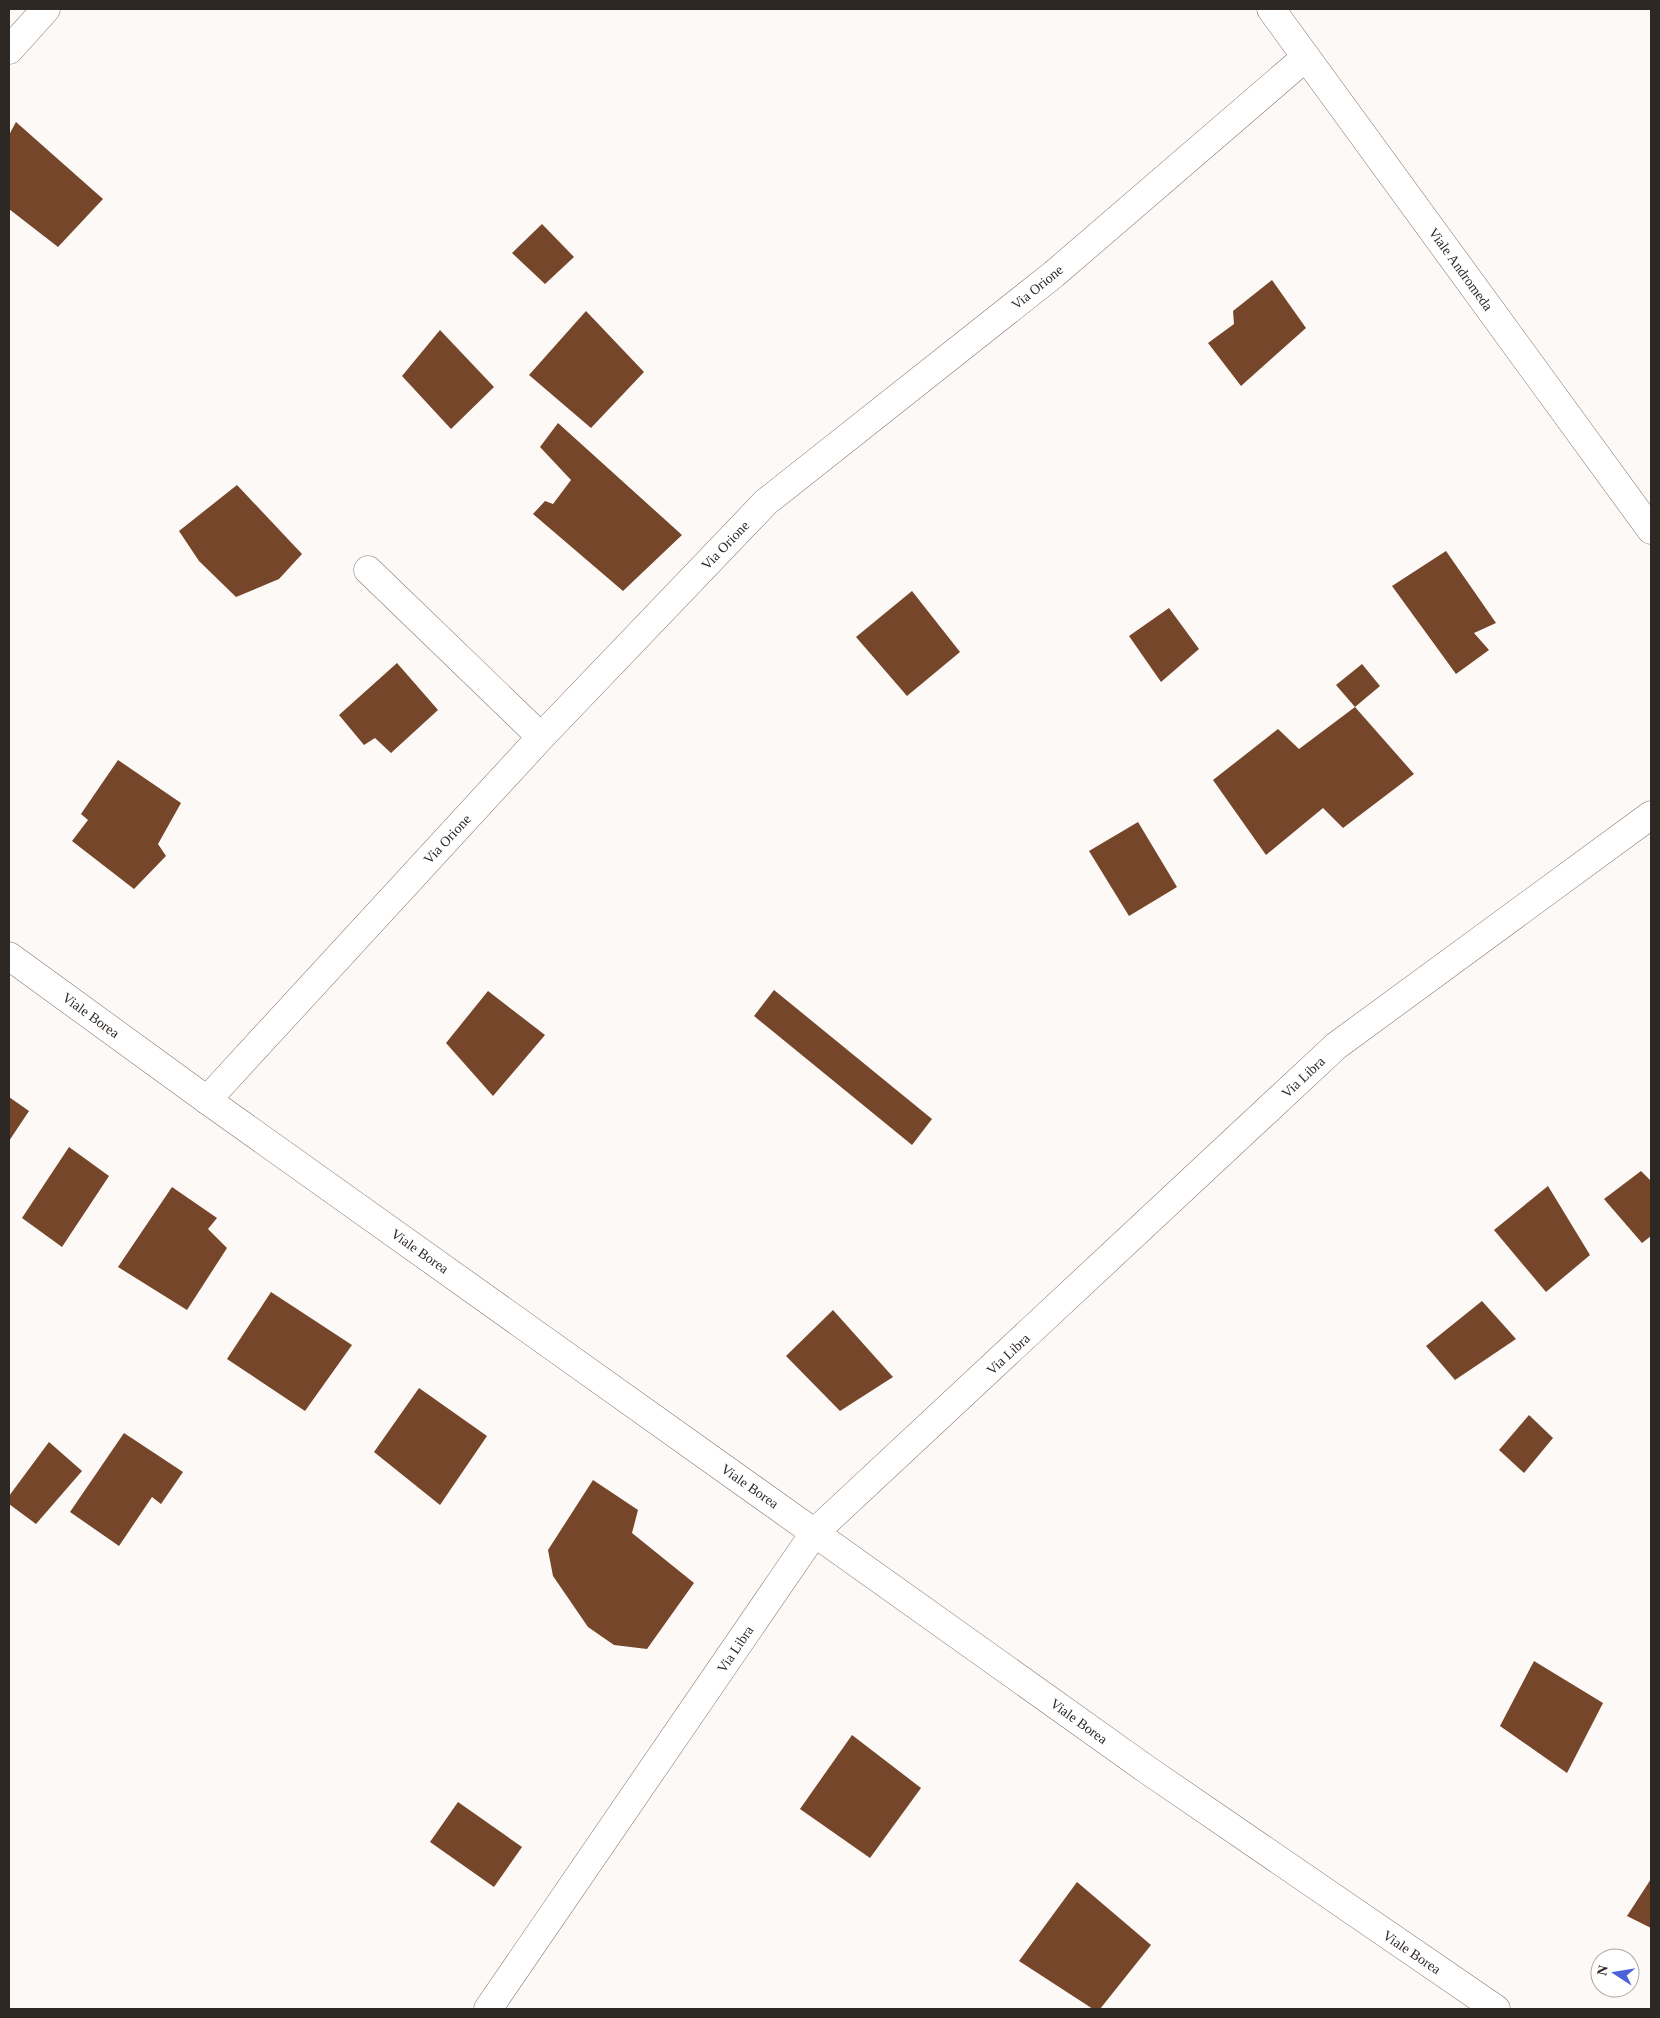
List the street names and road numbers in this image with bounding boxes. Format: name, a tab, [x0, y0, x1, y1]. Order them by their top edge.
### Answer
street label: Viale Andromeda	[1426, 225, 1496, 314]
street label: Via Orione	[1009, 262, 1066, 313]
street label: Via Orione	[699, 518, 752, 573]
street label: Via Orione	[421, 812, 474, 867]
street label: Viale Borea	[59, 990, 123, 1041]
street label: Via Libra	[1279, 1053, 1328, 1101]
street label: Viale Borea	[388, 1226, 452, 1277]
street label: Via Libra	[984, 1330, 1033, 1378]
street label: Viale Borea	[718, 1461, 782, 1512]
street label: Via Libra	[714, 1622, 757, 1676]
street label: Viale Borea	[1047, 1696, 1111, 1747]
street label: Viale Borea	[1380, 1928, 1444, 1978]

